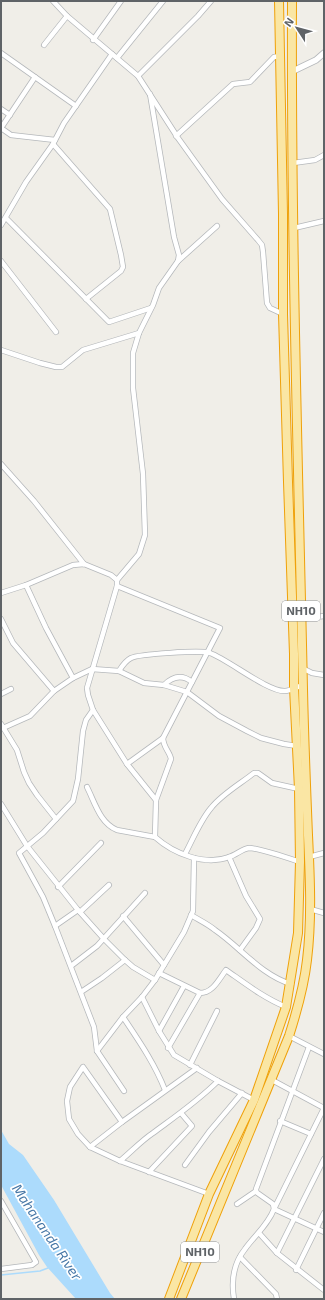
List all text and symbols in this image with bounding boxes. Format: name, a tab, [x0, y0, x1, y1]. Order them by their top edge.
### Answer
north arrow	[277, 8, 317, 48]
text: N	[281, 15, 296, 29]
road number: NH10	[282, 601, 320, 621]
water label: Mahananda River	[9, 1180, 86, 1283]
road number: NH10	[181, 1242, 219, 1262]

